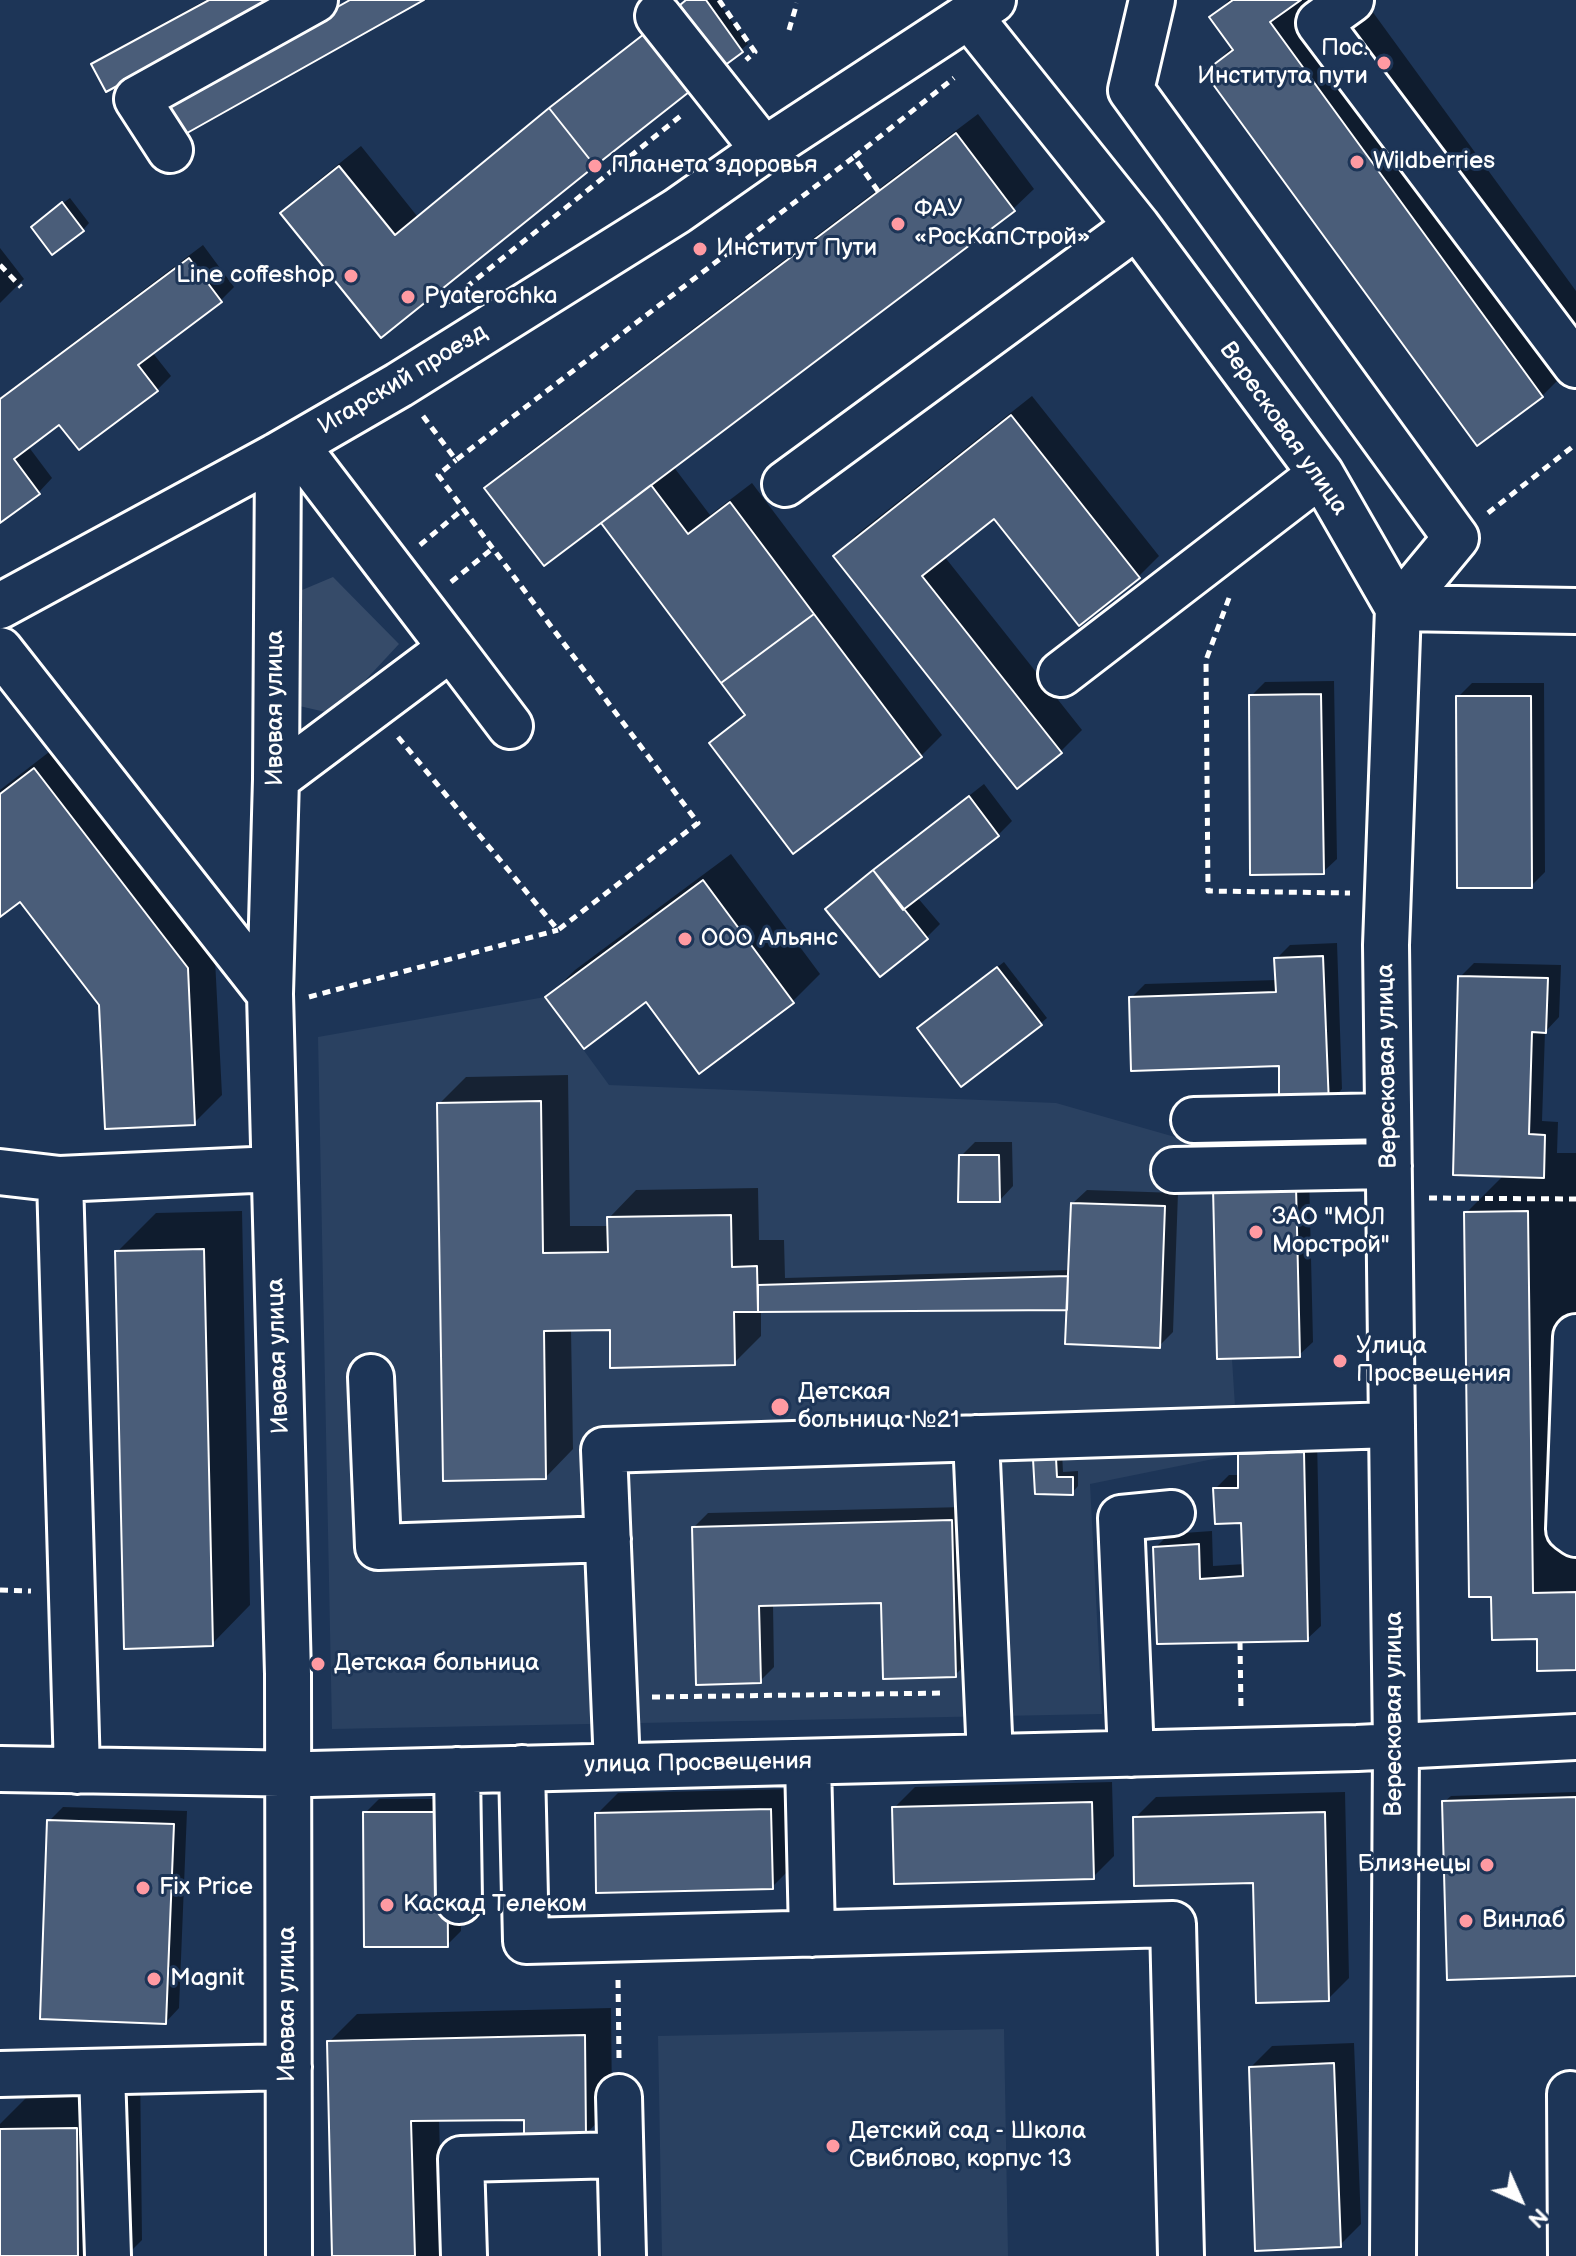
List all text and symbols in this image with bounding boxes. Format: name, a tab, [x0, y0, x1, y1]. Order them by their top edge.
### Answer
place label: Пос. Института пути	[1197, 35, 1368, 91]
marker: Пос. Института пути	[1375, 54, 1393, 72]
place label: Wildberries	[1373, 148, 1495, 176]
place label: Планета здоровья	[611, 152, 818, 180]
marker: Wildberries	[1348, 153, 1366, 171]
marker: Планета здоровья	[586, 157, 604, 175]
place label: ФАУ «РосКапСтрой»	[914, 196, 1090, 252]
marker: ФАУ «РосКапСтрой»	[889, 215, 907, 233]
place label: Институт Пути	[716, 235, 877, 263]
marker: Институт Пути	[691, 240, 709, 258]
place label: Line coffeshop	[176, 262, 335, 290]
marker: Line coffeshop	[342, 267, 360, 285]
place label: Pyaterochka	[424, 283, 558, 311]
marker: Pyaterochka	[399, 288, 417, 306]
street label: Игарский проезд	[313, 318, 493, 442]
street label: Вересковая улица	[1212, 337, 1354, 521]
street label: Ивовая улица	[262, 630, 290, 786]
place label: ООО Альянс	[701, 925, 838, 953]
marker: ООО Альянс	[676, 930, 694, 948]
street label: Вересковая улица	[1372, 963, 1404, 1169]
place label: ЗАО "МОЛ Морстрой"	[1272, 1204, 1390, 1260]
marker: ЗАО "МОЛ Морстрой"	[1247, 1223, 1265, 1241]
street label: Ивовая улица	[262, 1278, 296, 1434]
place label: Улица Просвещения	[1356, 1333, 1511, 1389]
marker: Улица Просвещения	[1331, 1352, 1349, 1370]
place label: Детская больница №21	[798, 1379, 960, 1435]
marker: Детская больница №21	[769, 1396, 791, 1418]
street label: Вересковая улица	[1381, 1611, 1409, 1817]
place label: Детская больница	[334, 1650, 539, 1678]
marker: Детская больница	[309, 1655, 327, 1673]
street label: улица Просвещения	[584, 1748, 812, 1780]
place label: Близнецы	[1357, 1851, 1471, 1879]
marker: Близнецы	[1478, 1856, 1496, 1874]
place label: Fix Price	[159, 1874, 253, 1902]
marker: Fix Price	[134, 1879, 152, 1897]
place label: Каскад Телеком	[403, 1891, 587, 1919]
marker: Каскад Телеком	[378, 1896, 396, 1914]
place label: Винлаб	[1482, 1907, 1565, 1935]
marker: Винлаб	[1457, 1912, 1475, 1930]
street label: Ивовая улица	[274, 1926, 302, 2082]
place label: Magnit	[170, 1965, 245, 1993]
marker: Magnit	[145, 1970, 163, 1988]
place label: Детский сад - Школа Свиблово, корпус 13	[849, 2118, 1086, 2174]
marker: Детский сад - Школа Свиблово, корпус 13	[824, 2137, 842, 2155]
north arrow	[1480, 2160, 1560, 2240]
text: N	[1522, 2202, 1553, 2233]

